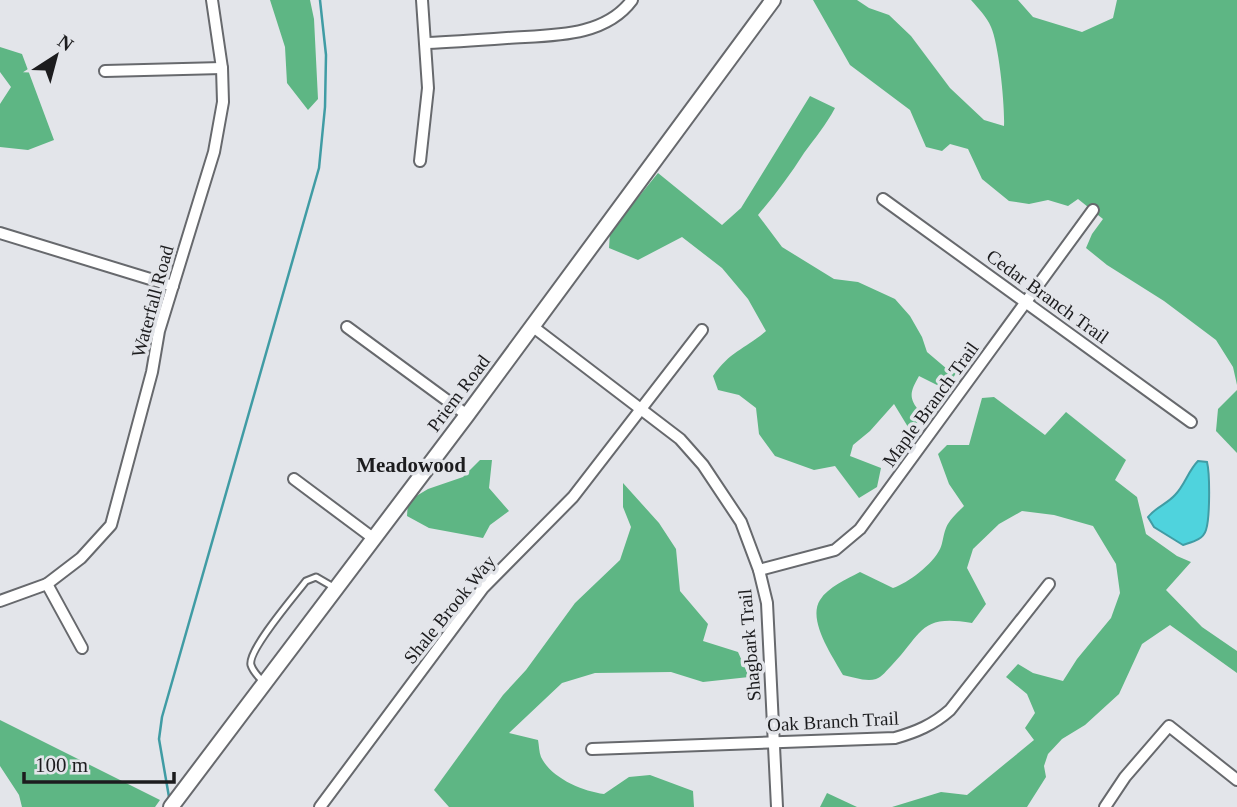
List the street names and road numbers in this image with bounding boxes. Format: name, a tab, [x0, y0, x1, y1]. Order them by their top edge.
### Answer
street label: Waterfall Road	[127, 242, 178, 359]
street label: Cedar Branch Trail	[983, 245, 1113, 348]
street label: Maple Branch Trail	[878, 338, 983, 471]
street label: Priem Road	[423, 351, 494, 436]
street label: Shale Brook Way	[399, 551, 500, 668]
street label: Shagbark Trail	[734, 588, 765, 702]
street label: Oak Branch Trail	[767, 708, 899, 735]

